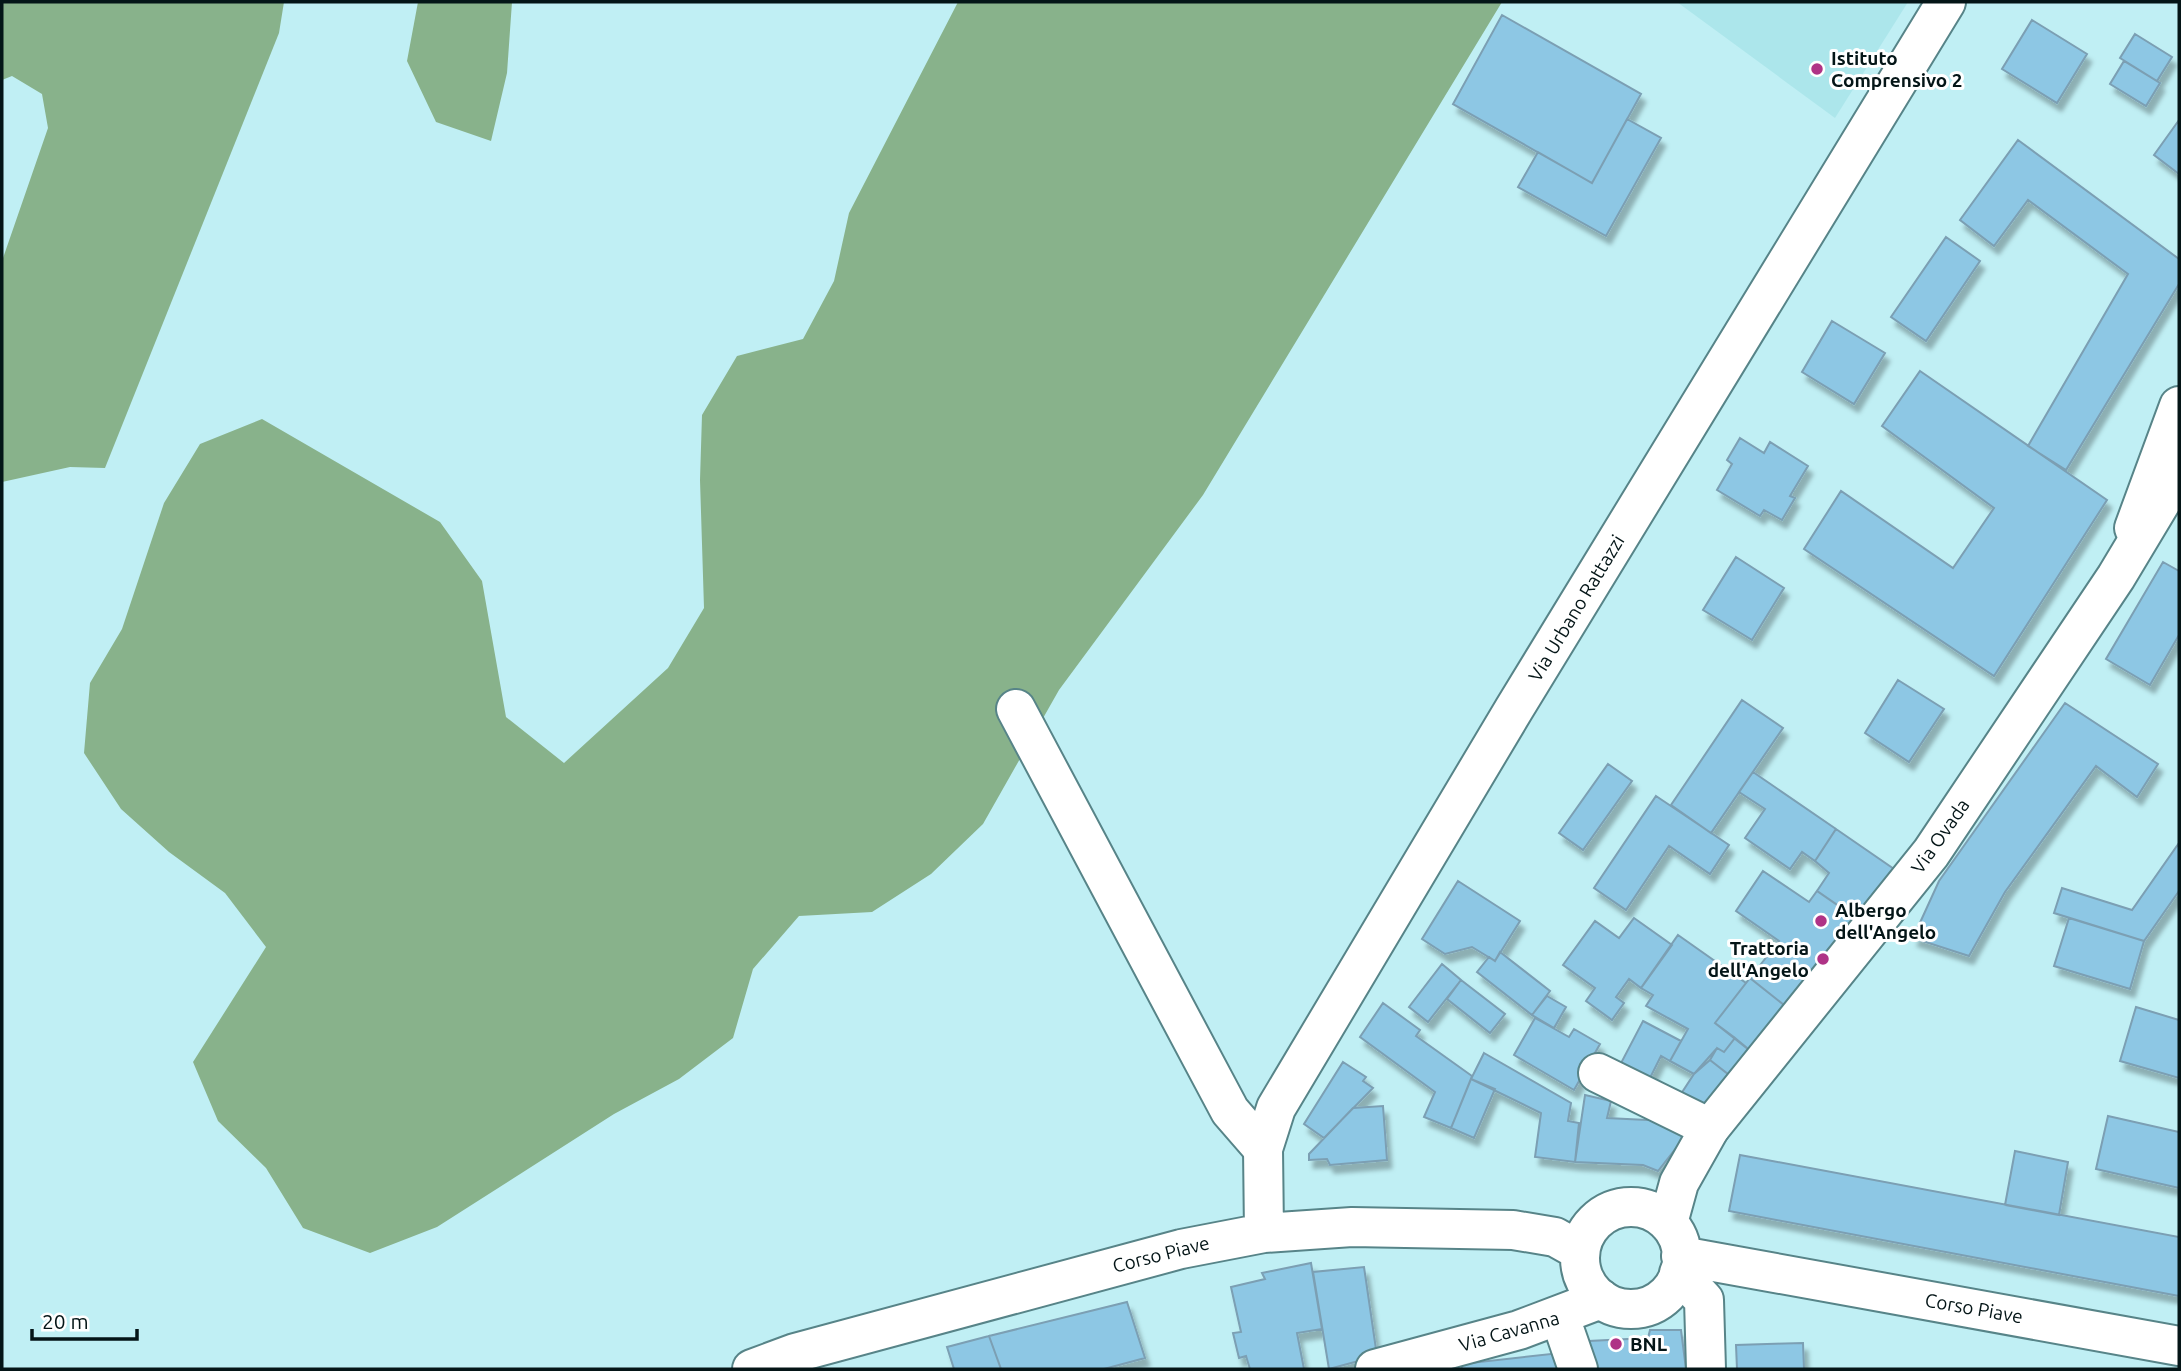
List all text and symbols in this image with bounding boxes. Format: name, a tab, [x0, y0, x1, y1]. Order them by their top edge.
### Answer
place label: Istituto Comprensivo 2	[1831, 47, 1963, 91]
marker: Istituto Comprensivo 2	[1809, 61, 1825, 77]
street label: Via Urbano Rattazzi	[1524, 531, 1628, 685]
street label: Via Ovada	[1906, 794, 1974, 878]
place label: Albergo dell'Angelo	[1835, 899, 1936, 943]
marker: Albergo dell'Angelo	[1813, 913, 1829, 929]
place label: Trattoria dell'Angelo	[1708, 937, 1809, 981]
marker: Trattoria dell'Angelo	[1815, 951, 1831, 967]
street label: Corso Piave	[1110, 1231, 1212, 1277]
street label: Corso Piave	[1923, 1289, 2025, 1327]
scale bar	[32, 1298, 136, 1342]
street label: Via Cavanna	[1456, 1306, 1562, 1356]
text: 20 m	[42, 1309, 89, 1333]
place label: BNL	[1630, 1333, 1668, 1355]
marker: BNL	[1608, 1336, 1624, 1352]

